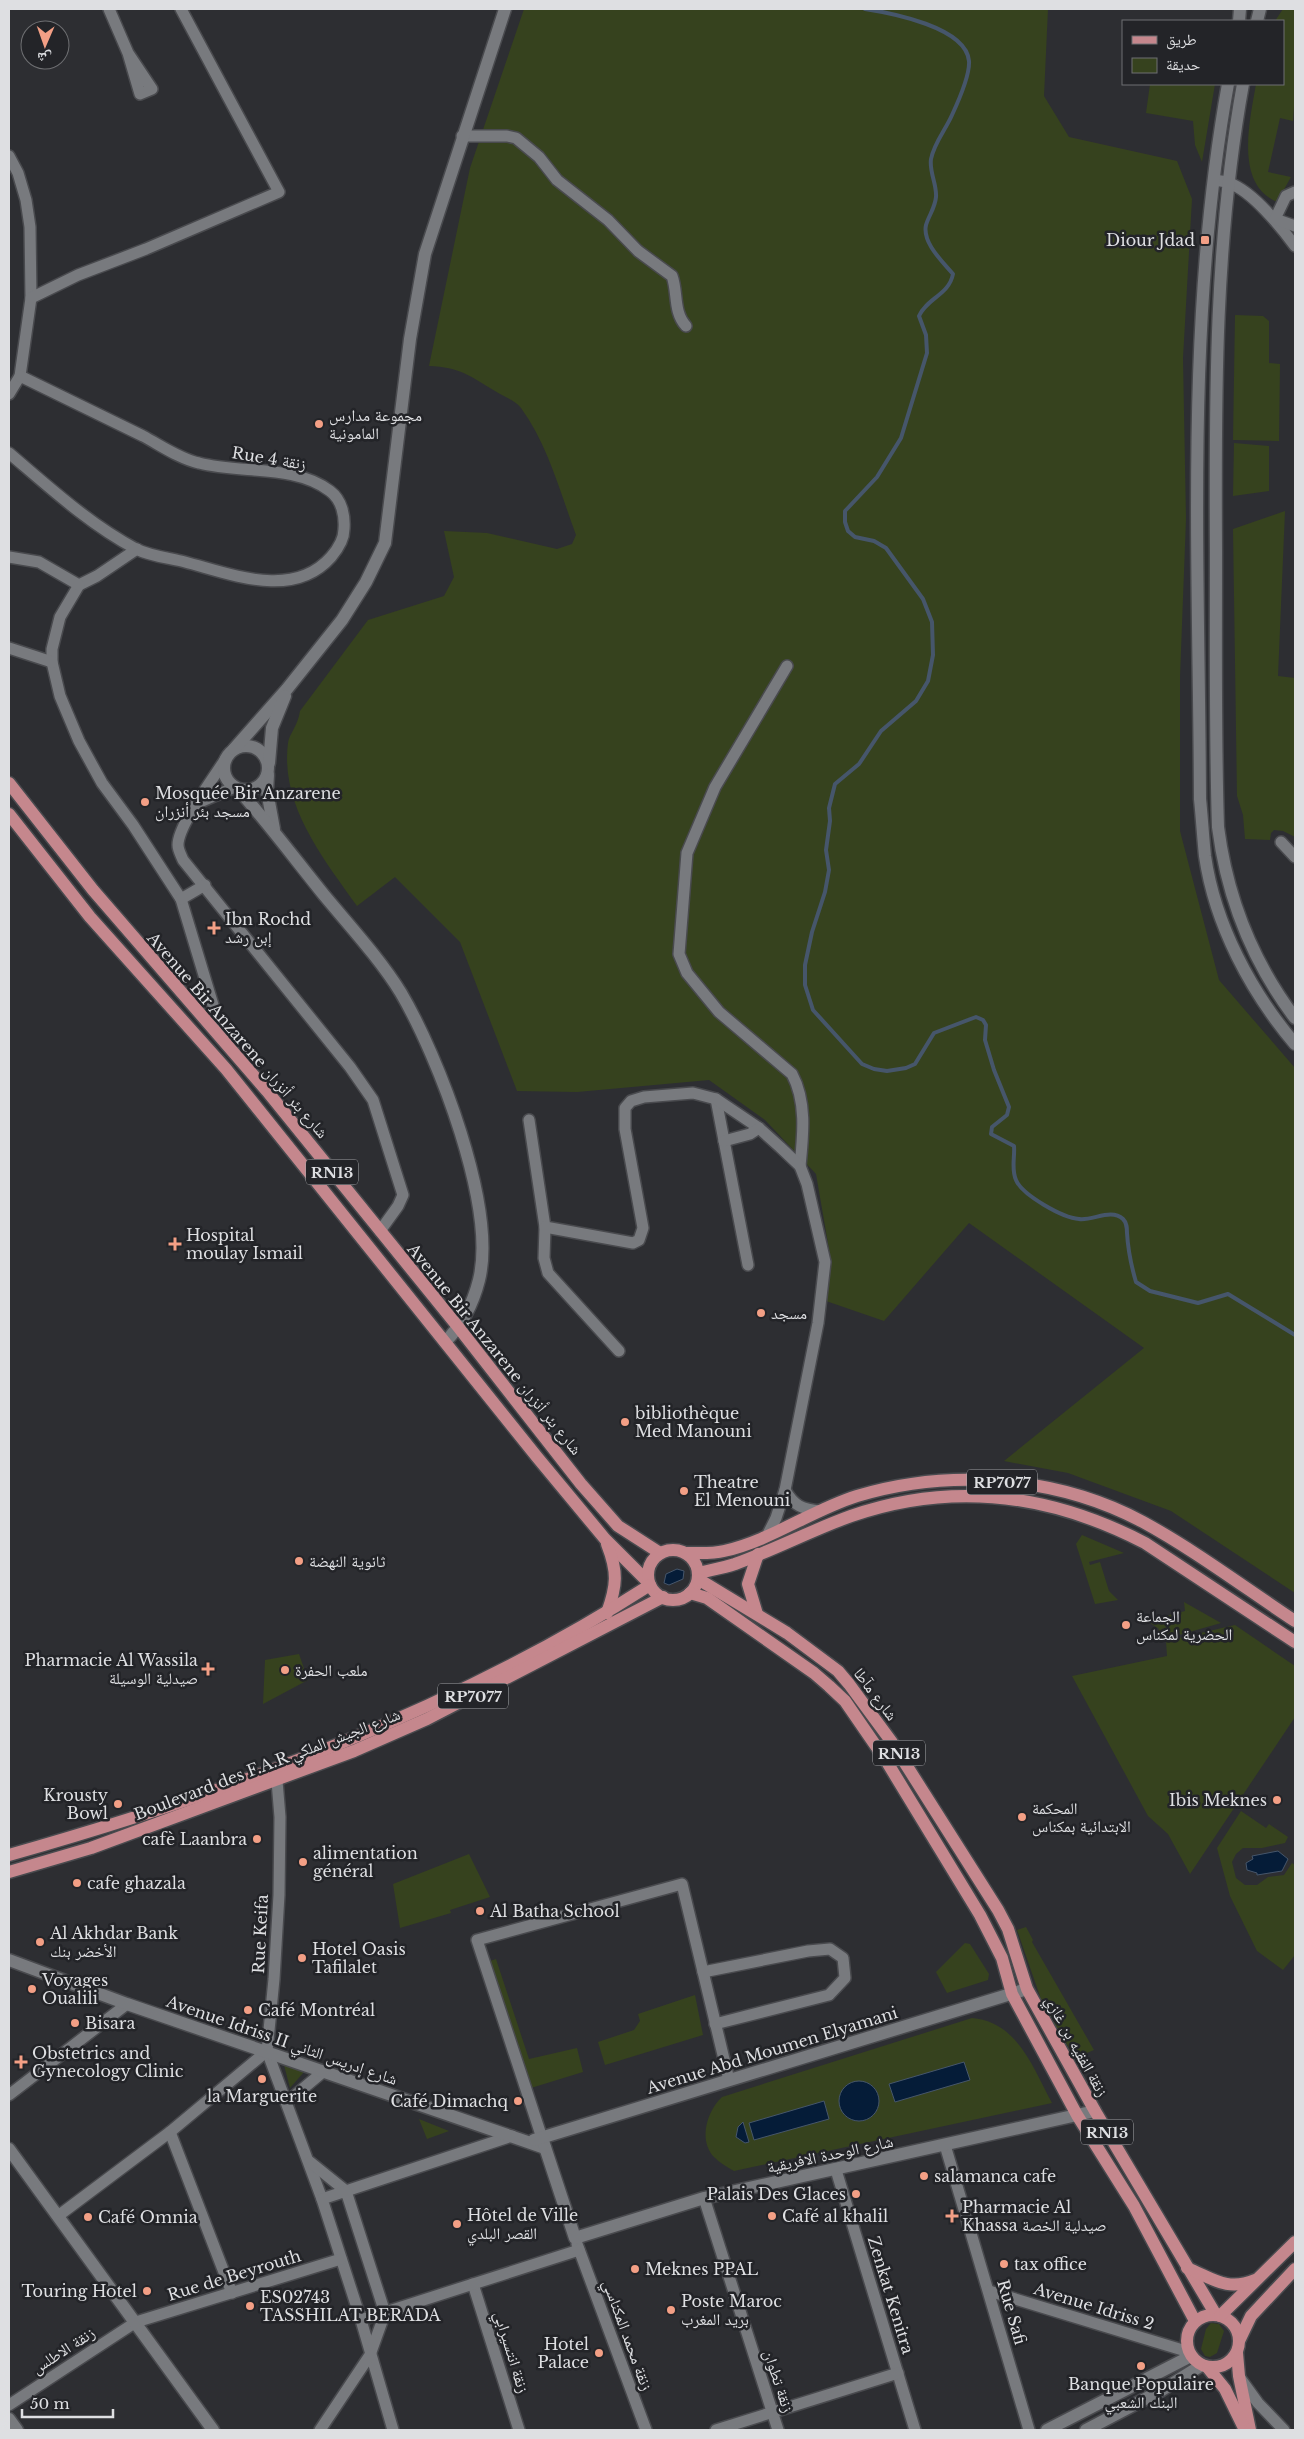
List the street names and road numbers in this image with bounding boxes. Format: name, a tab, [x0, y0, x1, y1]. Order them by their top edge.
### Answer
street label: Rue 4 زنقة	[230, 442, 308, 474]
street label: Avenue Bir Anzarene شارع بئر أنزران	[142, 927, 333, 1143]
road number: RN13	[306, 1160, 358, 1184]
street label: Avenue Bir Anzarene شارع بئر أنزران	[402, 1239, 587, 1459]
road number: RP7077	[967, 1470, 1037, 1494]
street label: شارع مآطا	[849, 1664, 902, 1725]
road number: RP7077	[438, 1684, 508, 1708]
street label: Boulevard des F.A.R شارع الجيش الملكي	[131, 1704, 404, 1827]
road number: RN13	[873, 1740, 925, 1766]
street label: Rue Keifa	[248, 1894, 272, 1974]
street label: Avenue Idriss II شارع إدريس الثاني	[162, 1991, 400, 2092]
street label: زنقة الفقيه بن غازي	[1038, 1992, 1113, 2101]
street label: Avenue Abd Moumen Elyamani	[643, 2002, 900, 2098]
road number: RN13	[1081, 2120, 1133, 2144]
street label: شارع الوحدة الافريقية	[765, 2131, 895, 2178]
street label: Zenkat Kenitra	[864, 2234, 918, 2356]
street label: Rue de Beyrouth	[165, 2245, 303, 2305]
street label: زنقة محمد المكناسي	[596, 2277, 657, 2394]
street label: Rue Safi	[993, 2277, 1031, 2347]
street label: Avenue Idriss 2	[1031, 2278, 1157, 2334]
street label: زنقة انتسيرابي	[487, 2309, 534, 2396]
street label: زنقة الاطلس	[28, 2322, 99, 2379]
street label: زنقة تطوان	[759, 2347, 799, 2415]

